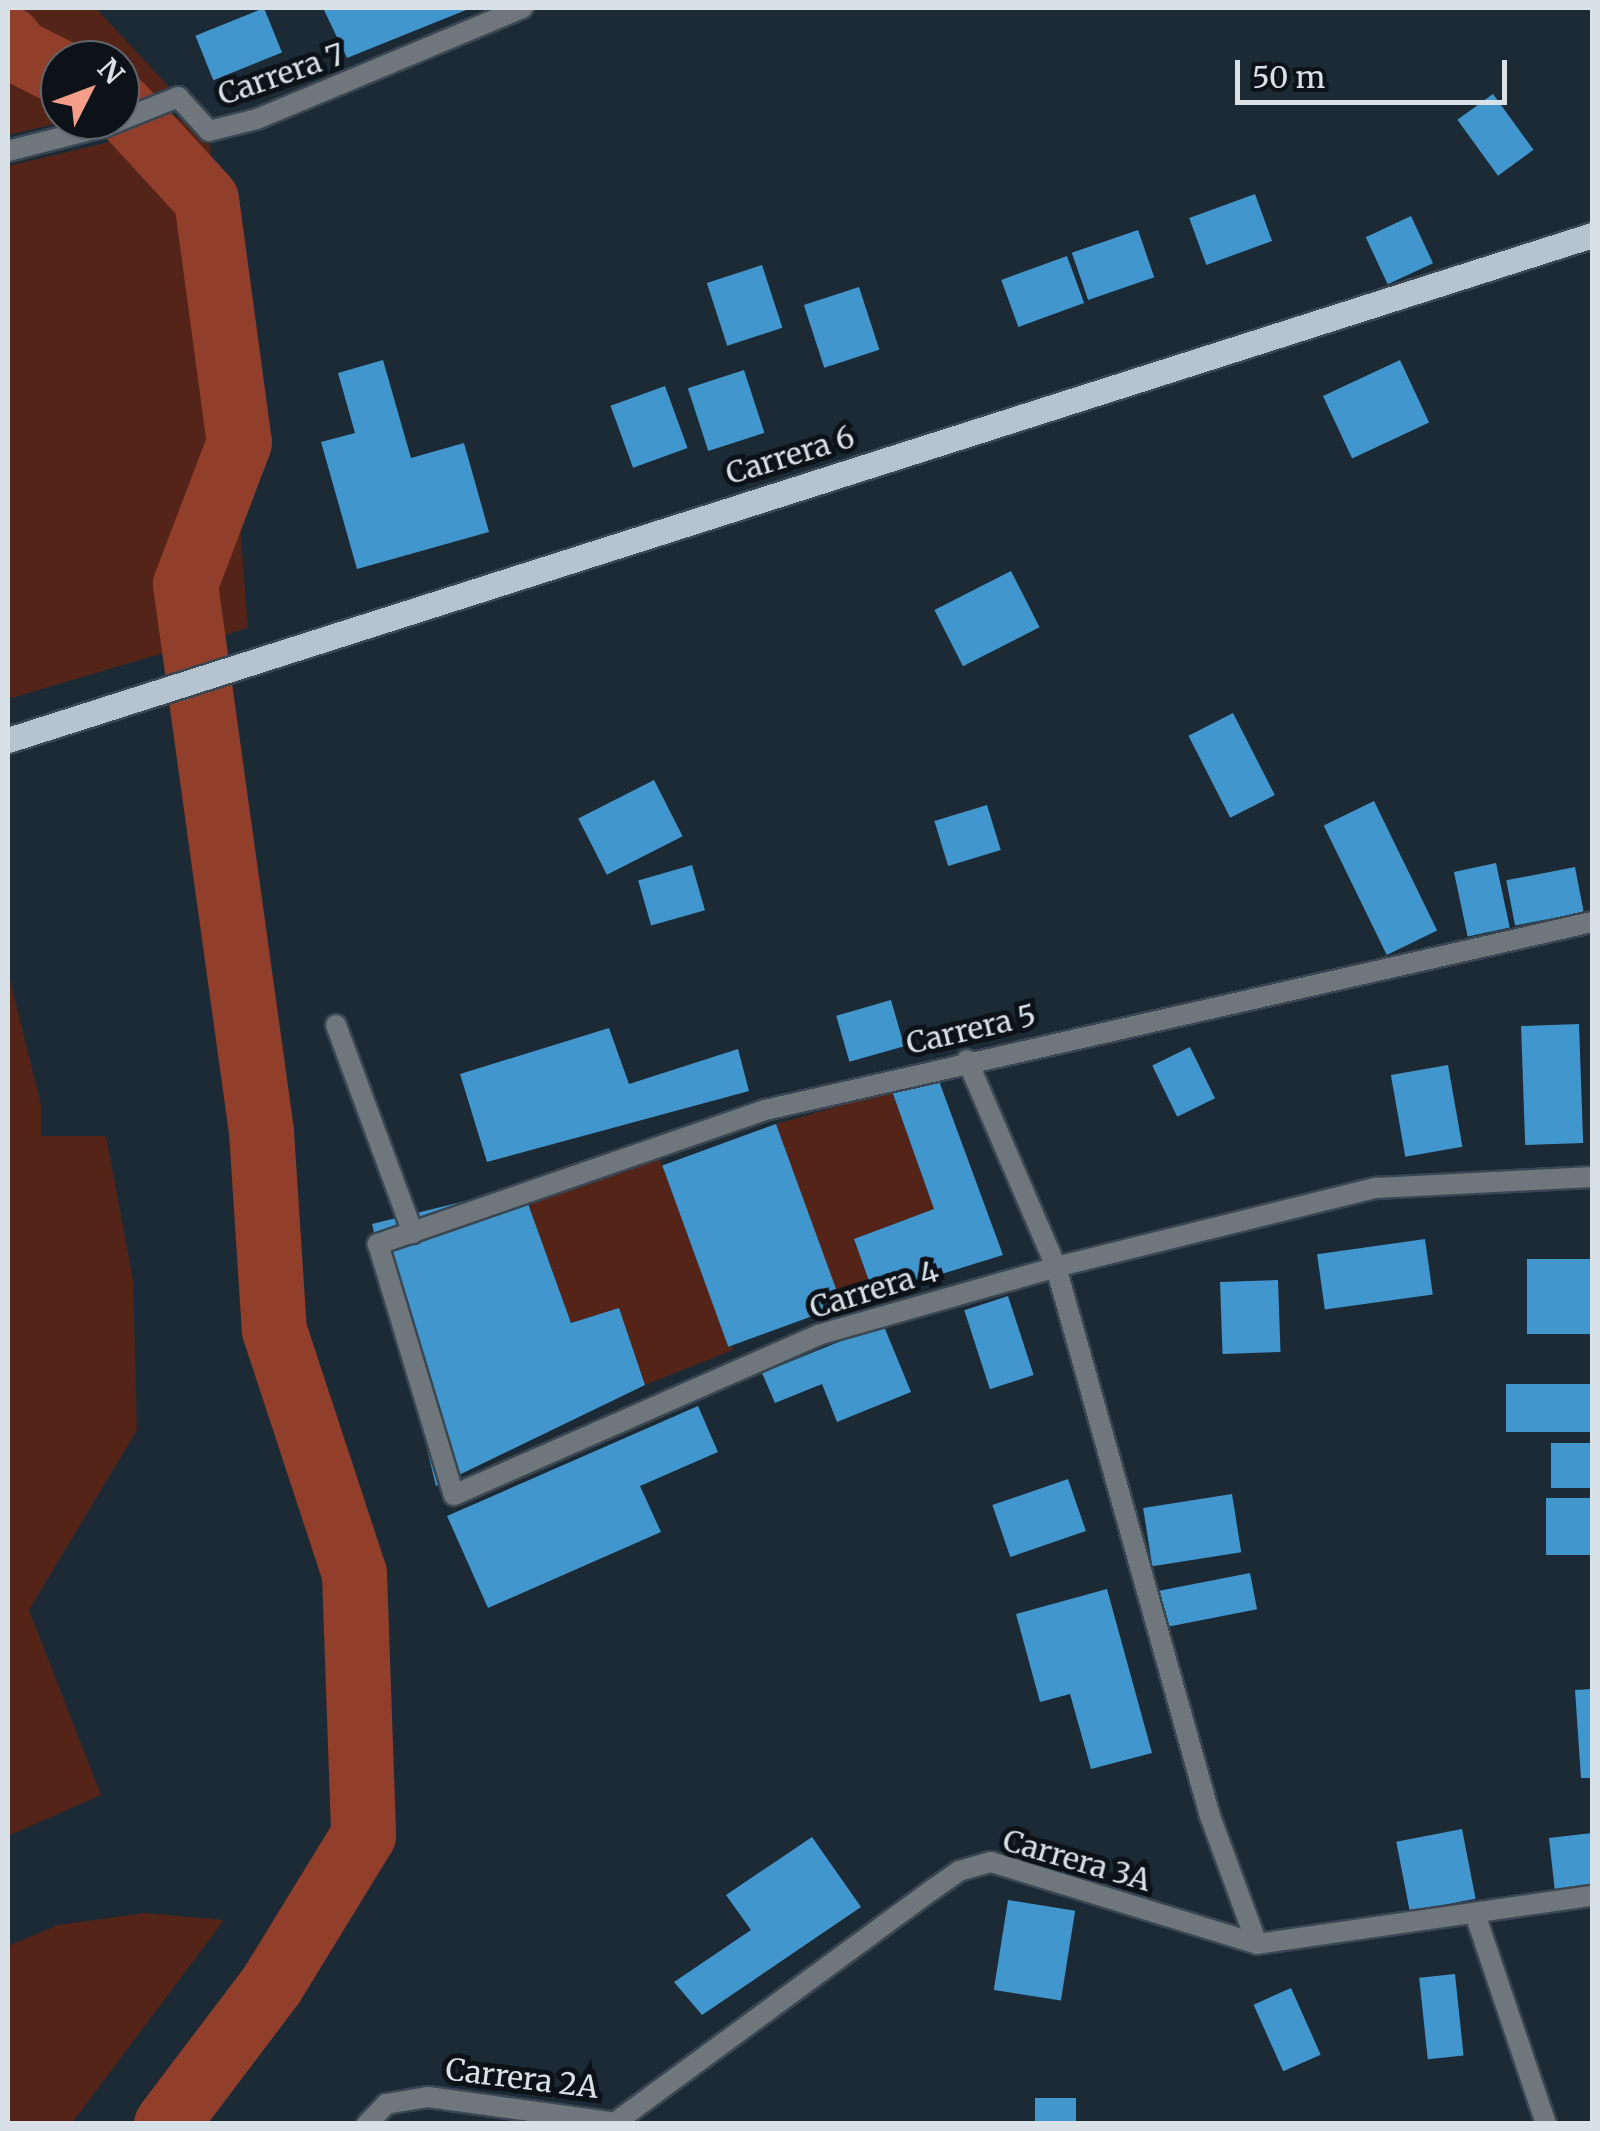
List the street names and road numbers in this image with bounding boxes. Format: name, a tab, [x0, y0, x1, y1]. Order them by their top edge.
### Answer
street label: Carrera 7	[213, 36, 349, 112]
street label: Carrera 6	[721, 418, 859, 492]
street label: Carrera 5	[903, 997, 1039, 1061]
street label: Carrera 4	[805, 1252, 943, 1326]
street label: Carrera 3A	[999, 1822, 1155, 1898]
street label: Carrera 2A	[444, 2051, 600, 2105]

